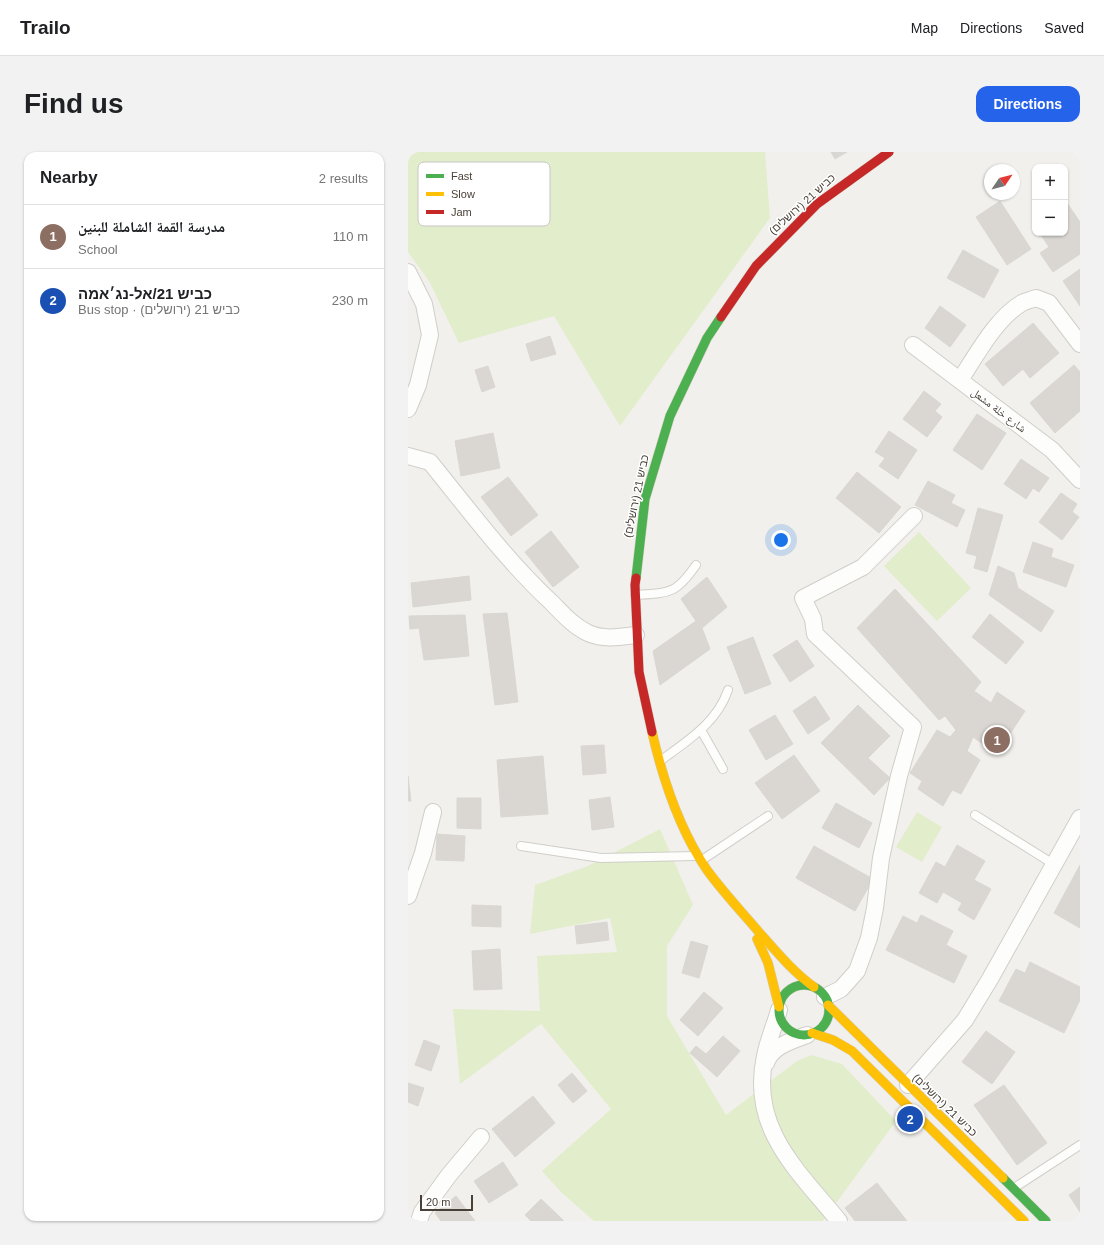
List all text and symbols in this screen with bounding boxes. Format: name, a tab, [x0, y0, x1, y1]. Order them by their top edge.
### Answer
text: Trailo	[20, 17, 71, 38]
text: Map	[911, 20, 938, 36]
text: Directions	[960, 20, 1022, 36]
text: Saved	[1044, 20, 1084, 36]
button: Directions	[976, 86, 1080, 122]
text: Find us	[24, 88, 124, 119]
legend	[418, 162, 550, 226]
north arrow	[984, 164, 1020, 200]
map controls	[1032, 164, 1068, 236]
button: +	[1032, 164, 1068, 200]
text: Nearby	[40, 168, 98, 187]
text: Fast	[451, 170, 472, 182]
text: 2 results	[319, 171, 368, 186]
street label: כביש 21 (ירושלים)	[767, 171, 838, 237]
text: Slow	[451, 188, 475, 200]
button: −	[1032, 200, 1068, 236]
text: Jam	[451, 206, 472, 218]
text: مدرسة القمة الشاملة للبنين	[78, 218, 225, 235]
text: 1	[49, 229, 57, 244]
text: 110 m	[333, 229, 368, 244]
text: School	[78, 242, 118, 257]
text: כביש 21/אל-נג׳אמה	[78, 285, 212, 302]
text: 2	[49, 293, 57, 308]
text: 230 m	[332, 293, 368, 308]
text: Bus stop · כביש 21 (ירושלים)	[78, 302, 240, 317]
street label: شارع خلة مشعل	[969, 386, 1029, 435]
street label: כביש 21 (ירושלים)	[621, 453, 651, 539]
your location	[771, 530, 791, 550]
pin: 1	[984, 725, 1010, 755]
street label: כביש 21 (ירושלים)	[910, 1071, 980, 1139]
pin: 2	[897, 1104, 923, 1134]
scale bar	[420, 1193, 473, 1212]
text: 20 m	[426, 1196, 450, 1208]

